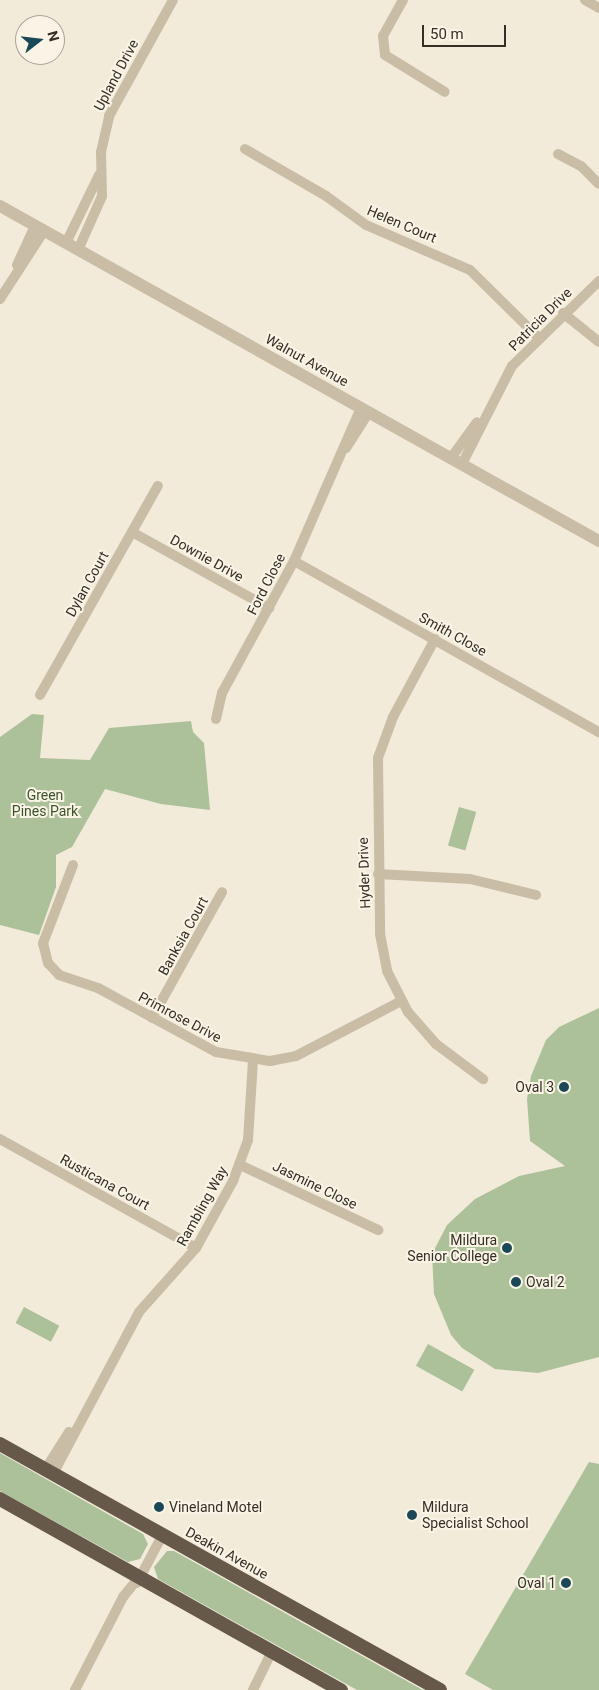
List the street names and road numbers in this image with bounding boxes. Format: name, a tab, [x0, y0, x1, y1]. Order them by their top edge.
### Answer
street label: Upland Drive	[90, 36, 142, 114]
street label: Helen Court	[365, 202, 439, 246]
street label: Patricia Drive	[505, 284, 575, 354]
street label: Walnut Avenue	[262, 330, 352, 390]
street label: Downie Drive	[167, 531, 247, 585]
street label: Dylan Court	[62, 548, 112, 620]
street label: Ford Close	[243, 550, 289, 618]
street label: Smith Close	[416, 608, 490, 660]
street label: Hyder Drive	[354, 837, 374, 909]
street label: Banksia Court	[154, 894, 212, 978]
street label: Primrose Drive	[136, 988, 224, 1046]
street label: Rusticana Court	[57, 1150, 153, 1214]
street label: Jasmine Close	[270, 1157, 360, 1213]
street label: Rambling Way	[173, 1163, 231, 1249]
street label: Deakin Avenue	[183, 1523, 271, 1583]

